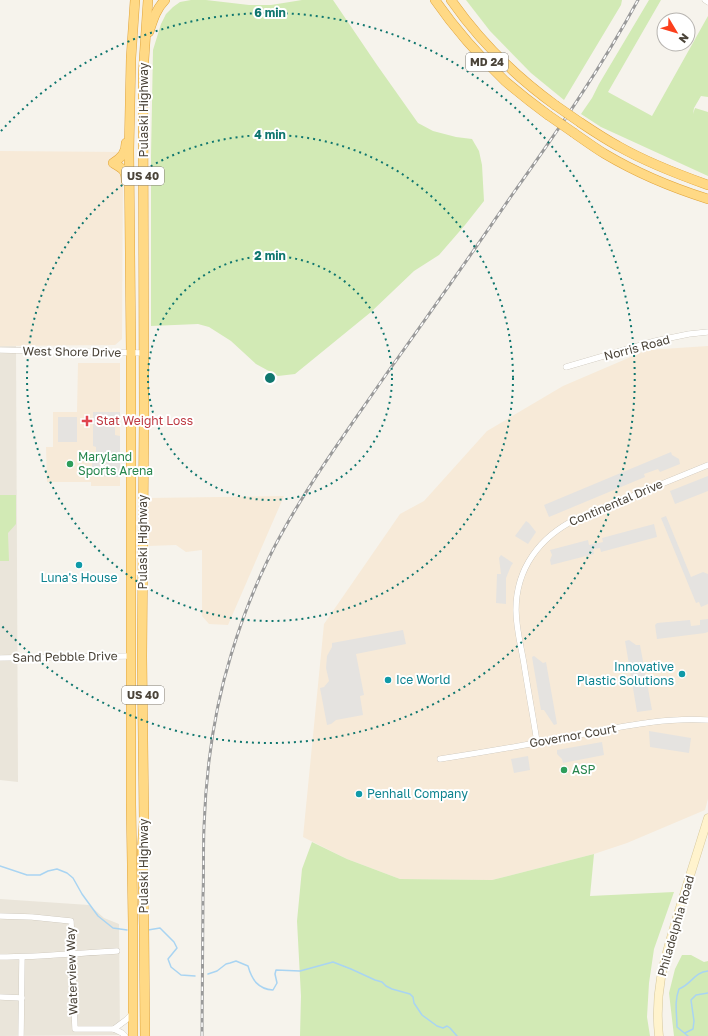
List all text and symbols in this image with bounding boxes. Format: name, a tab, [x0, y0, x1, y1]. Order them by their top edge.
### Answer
text: 6 min	[254, 5, 286, 20]
north arrow	[656, 12, 696, 52]
text: N	[677, 31, 692, 46]
road number: MD 24	[466, 53, 508, 71]
street label: Pulaski Highway	[136, 62, 151, 157]
text: 4 min	[254, 127, 286, 142]
road number: US 40	[122, 167, 164, 185]
text: 2 min	[254, 248, 286, 263]
street label: Norris Road	[602, 332, 671, 364]
street label: West Shore Drive	[23, 343, 122, 360]
centre of rings	[263, 371, 277, 385]
place label: Stat Weight Loss	[96, 413, 193, 428]
marker: Stat Weight Loss	[81, 415, 93, 427]
place label: Maryland Sports Arena	[78, 449, 153, 478]
marker: Maryland Sports Arena	[65, 459, 75, 469]
street label: Continental Drive	[567, 476, 665, 529]
street label: Pulaski Highway	[135, 494, 150, 589]
marker: Luna's House	[74, 560, 84, 570]
place label: Luna's House	[41, 570, 117, 585]
street label: Sand Pebble Drive	[12, 648, 118, 665]
place label: Innovative Plastic Solutions	[577, 659, 674, 688]
marker: Innovative Plastic Solutions	[677, 669, 687, 679]
place label: Ice World	[396, 672, 450, 687]
marker: Ice World	[383, 675, 393, 685]
road number: US 40	[122, 686, 164, 704]
street label: Governor Court	[528, 720, 618, 751]
place label: ASP	[572, 762, 596, 777]
marker: ASP	[559, 765, 569, 775]
place label: Penhall Company	[367, 786, 468, 801]
marker: Penhall Company	[354, 789, 364, 799]
street label: Pulaski Highway	[136, 818, 151, 913]
street label: Philadelphia Road	[654, 874, 697, 978]
street label: Waterview Way	[62, 926, 81, 1015]

